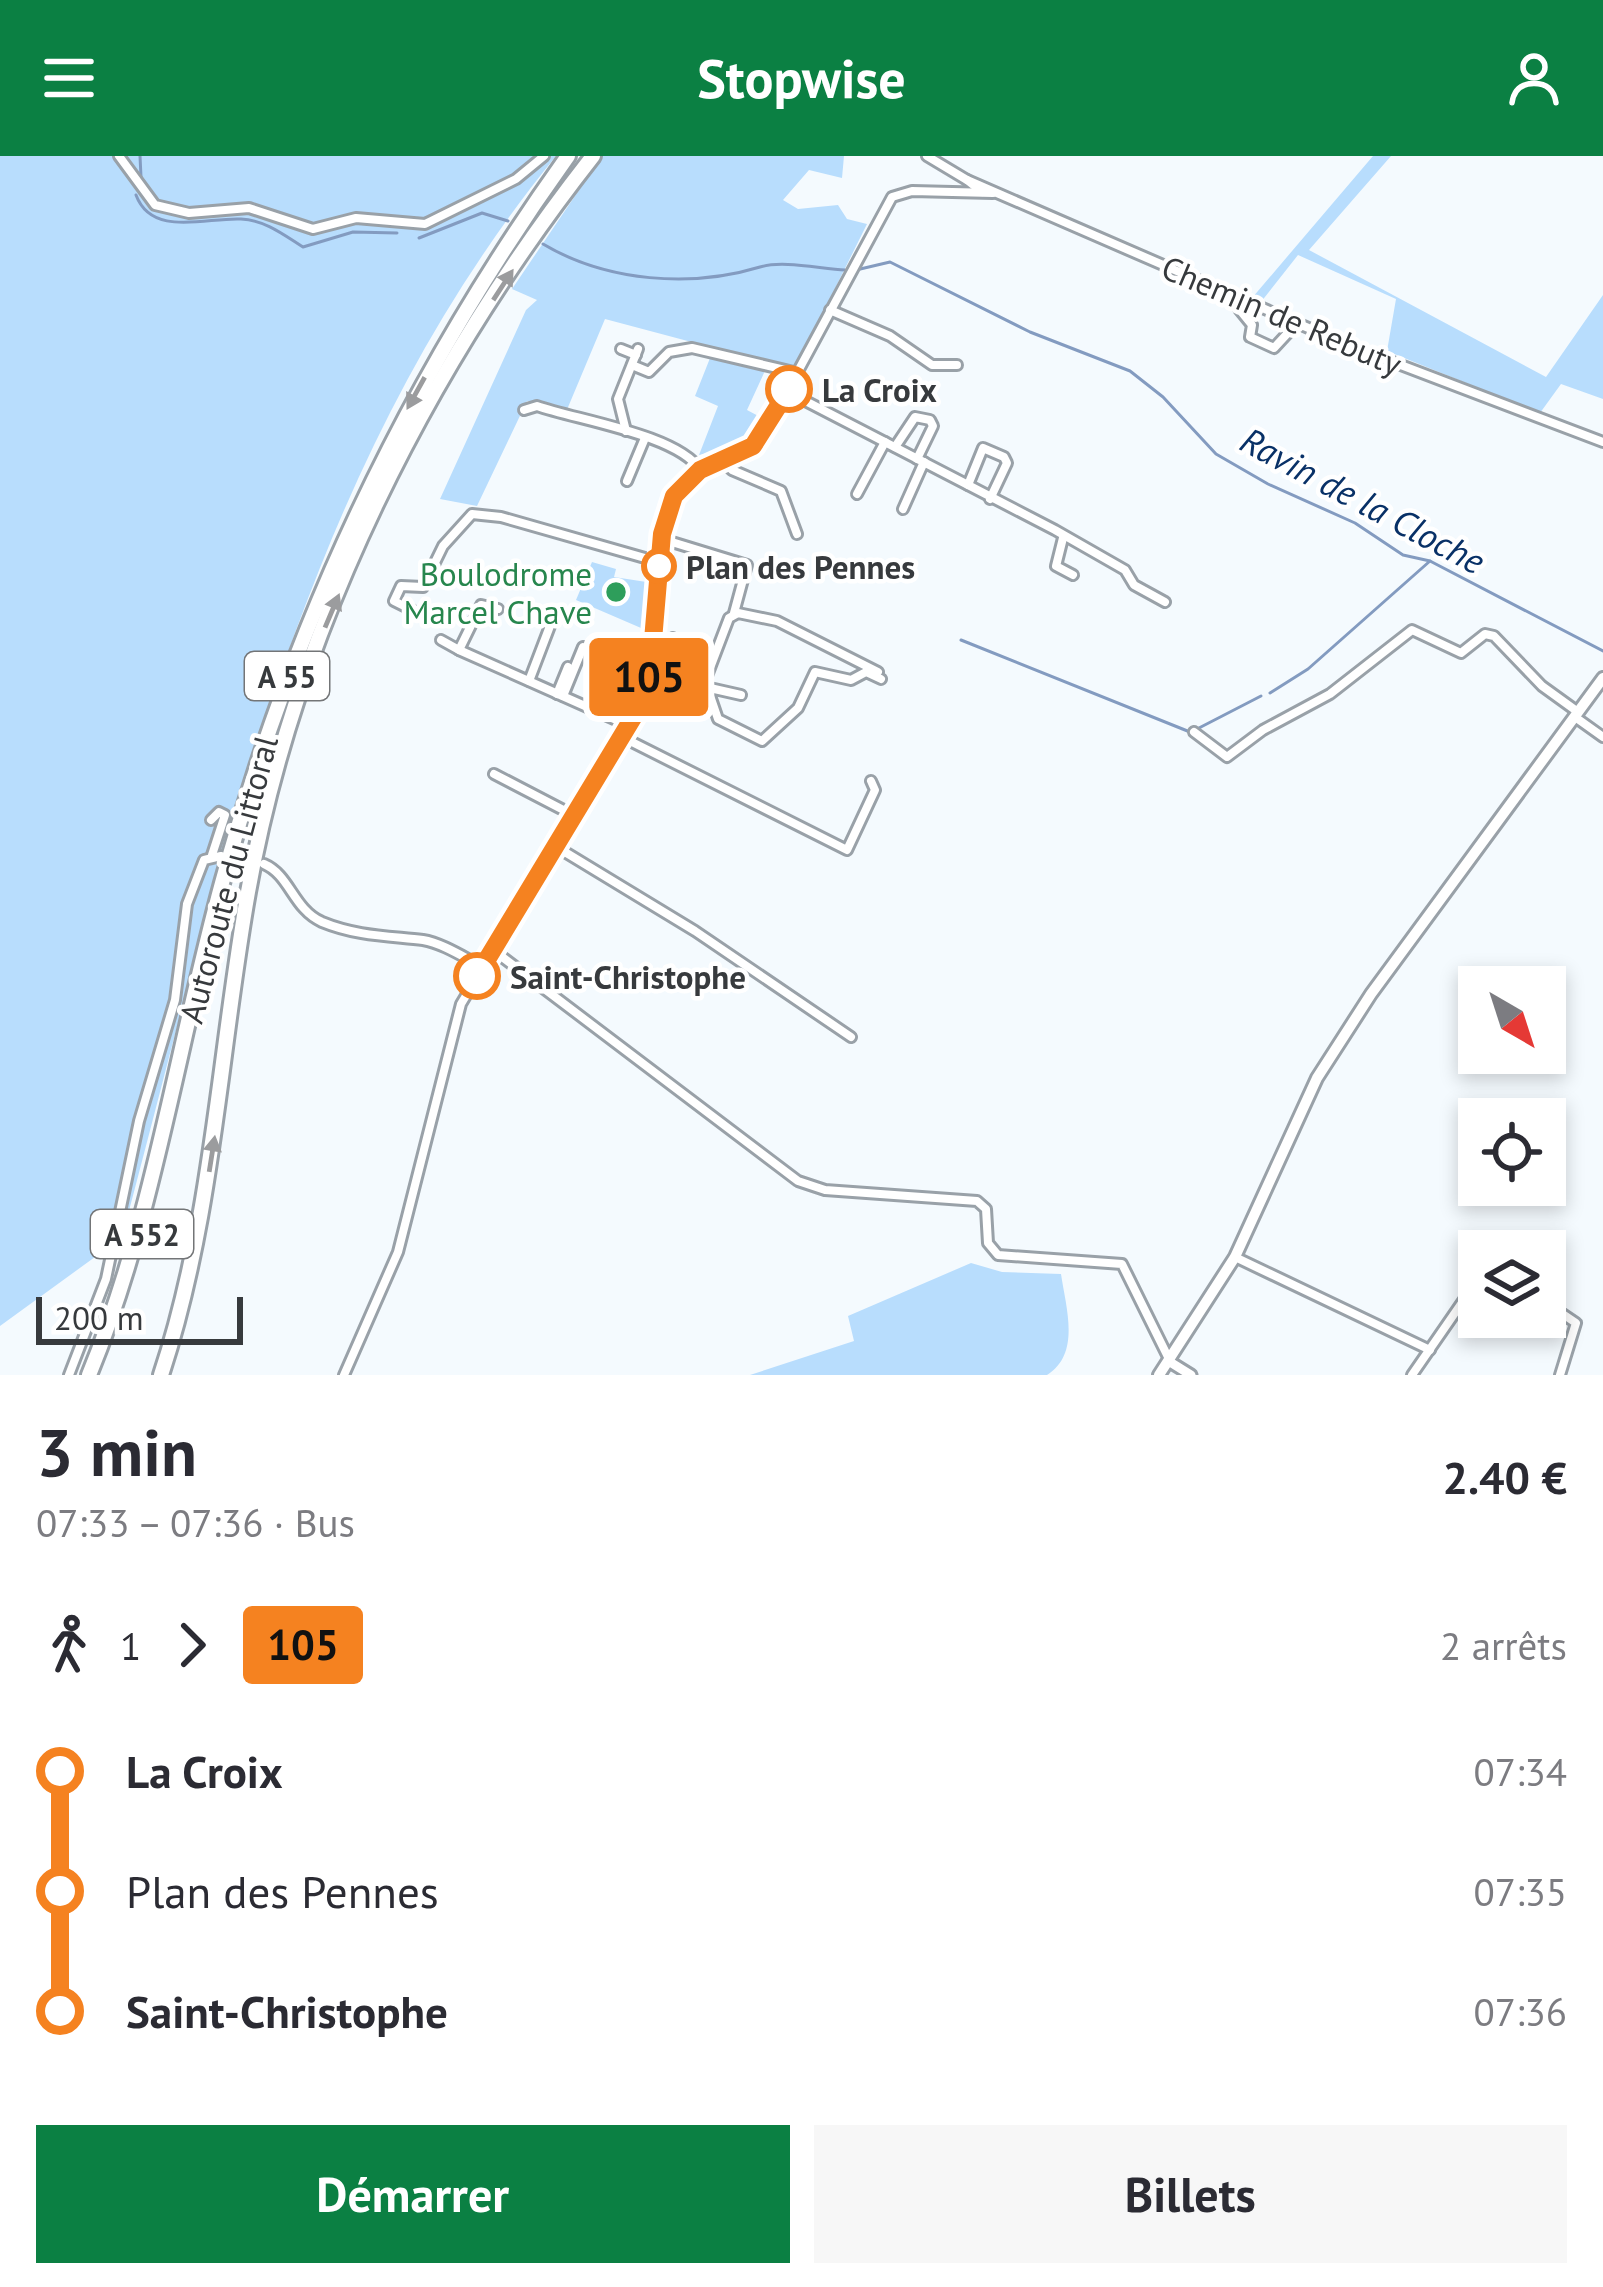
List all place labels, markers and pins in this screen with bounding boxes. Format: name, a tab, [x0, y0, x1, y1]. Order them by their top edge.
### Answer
marker: La Croix	[767, 367, 811, 411]
place label: La Croix	[822, 368, 938, 411]
place label: Plan des Pennes	[686, 545, 915, 588]
marker: Plan des Pennes	[643, 550, 675, 582]
place label: Boulodrome Marcel Chave	[403, 552, 592, 633]
marker: Boulodrome Marcel Chave	[603, 579, 629, 605]
marker: Saint-Christophe	[455, 954, 499, 998]
place label: Saint-Christophe	[510, 955, 746, 998]

